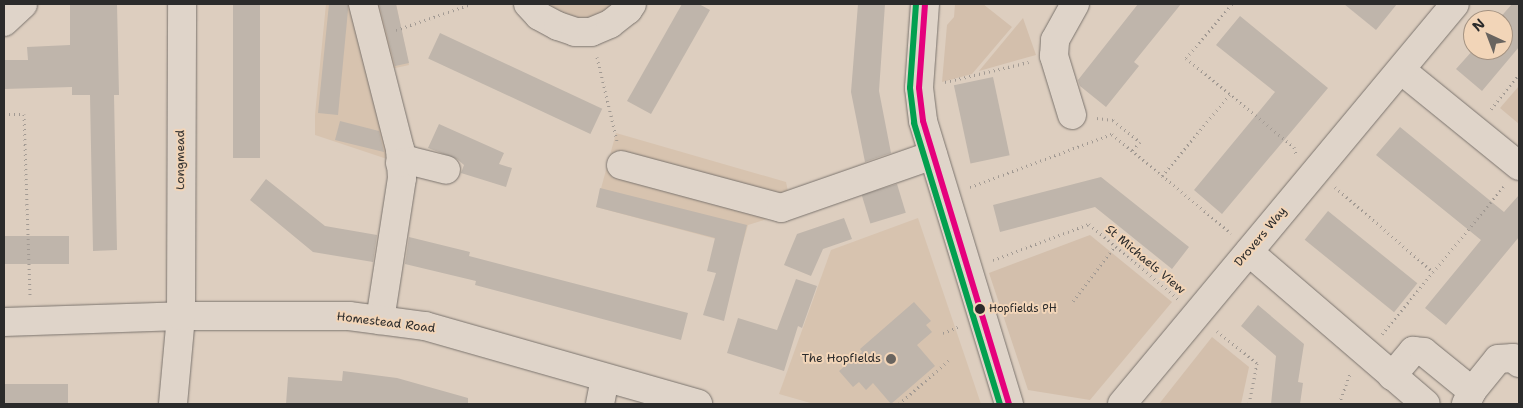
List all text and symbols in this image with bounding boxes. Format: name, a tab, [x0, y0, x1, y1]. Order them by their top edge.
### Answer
north arrow	[1463, 10, 1513, 60]
text: N	[1468, 14, 1489, 35]
street label: Longmead	[174, 130, 188, 190]
street label: Drovers Way	[1232, 204, 1290, 270]
street label: St Michaels View	[1102, 222, 1188, 298]
place label: Hopfields PH	[989, 302, 1057, 316]
marker: Hopfields PH	[975, 304, 985, 314]
street label: Homestead Road	[336, 310, 436, 336]
place label: The Hopfields	[802, 352, 881, 366]
marker: The Hopfields	[885, 353, 897, 365]

